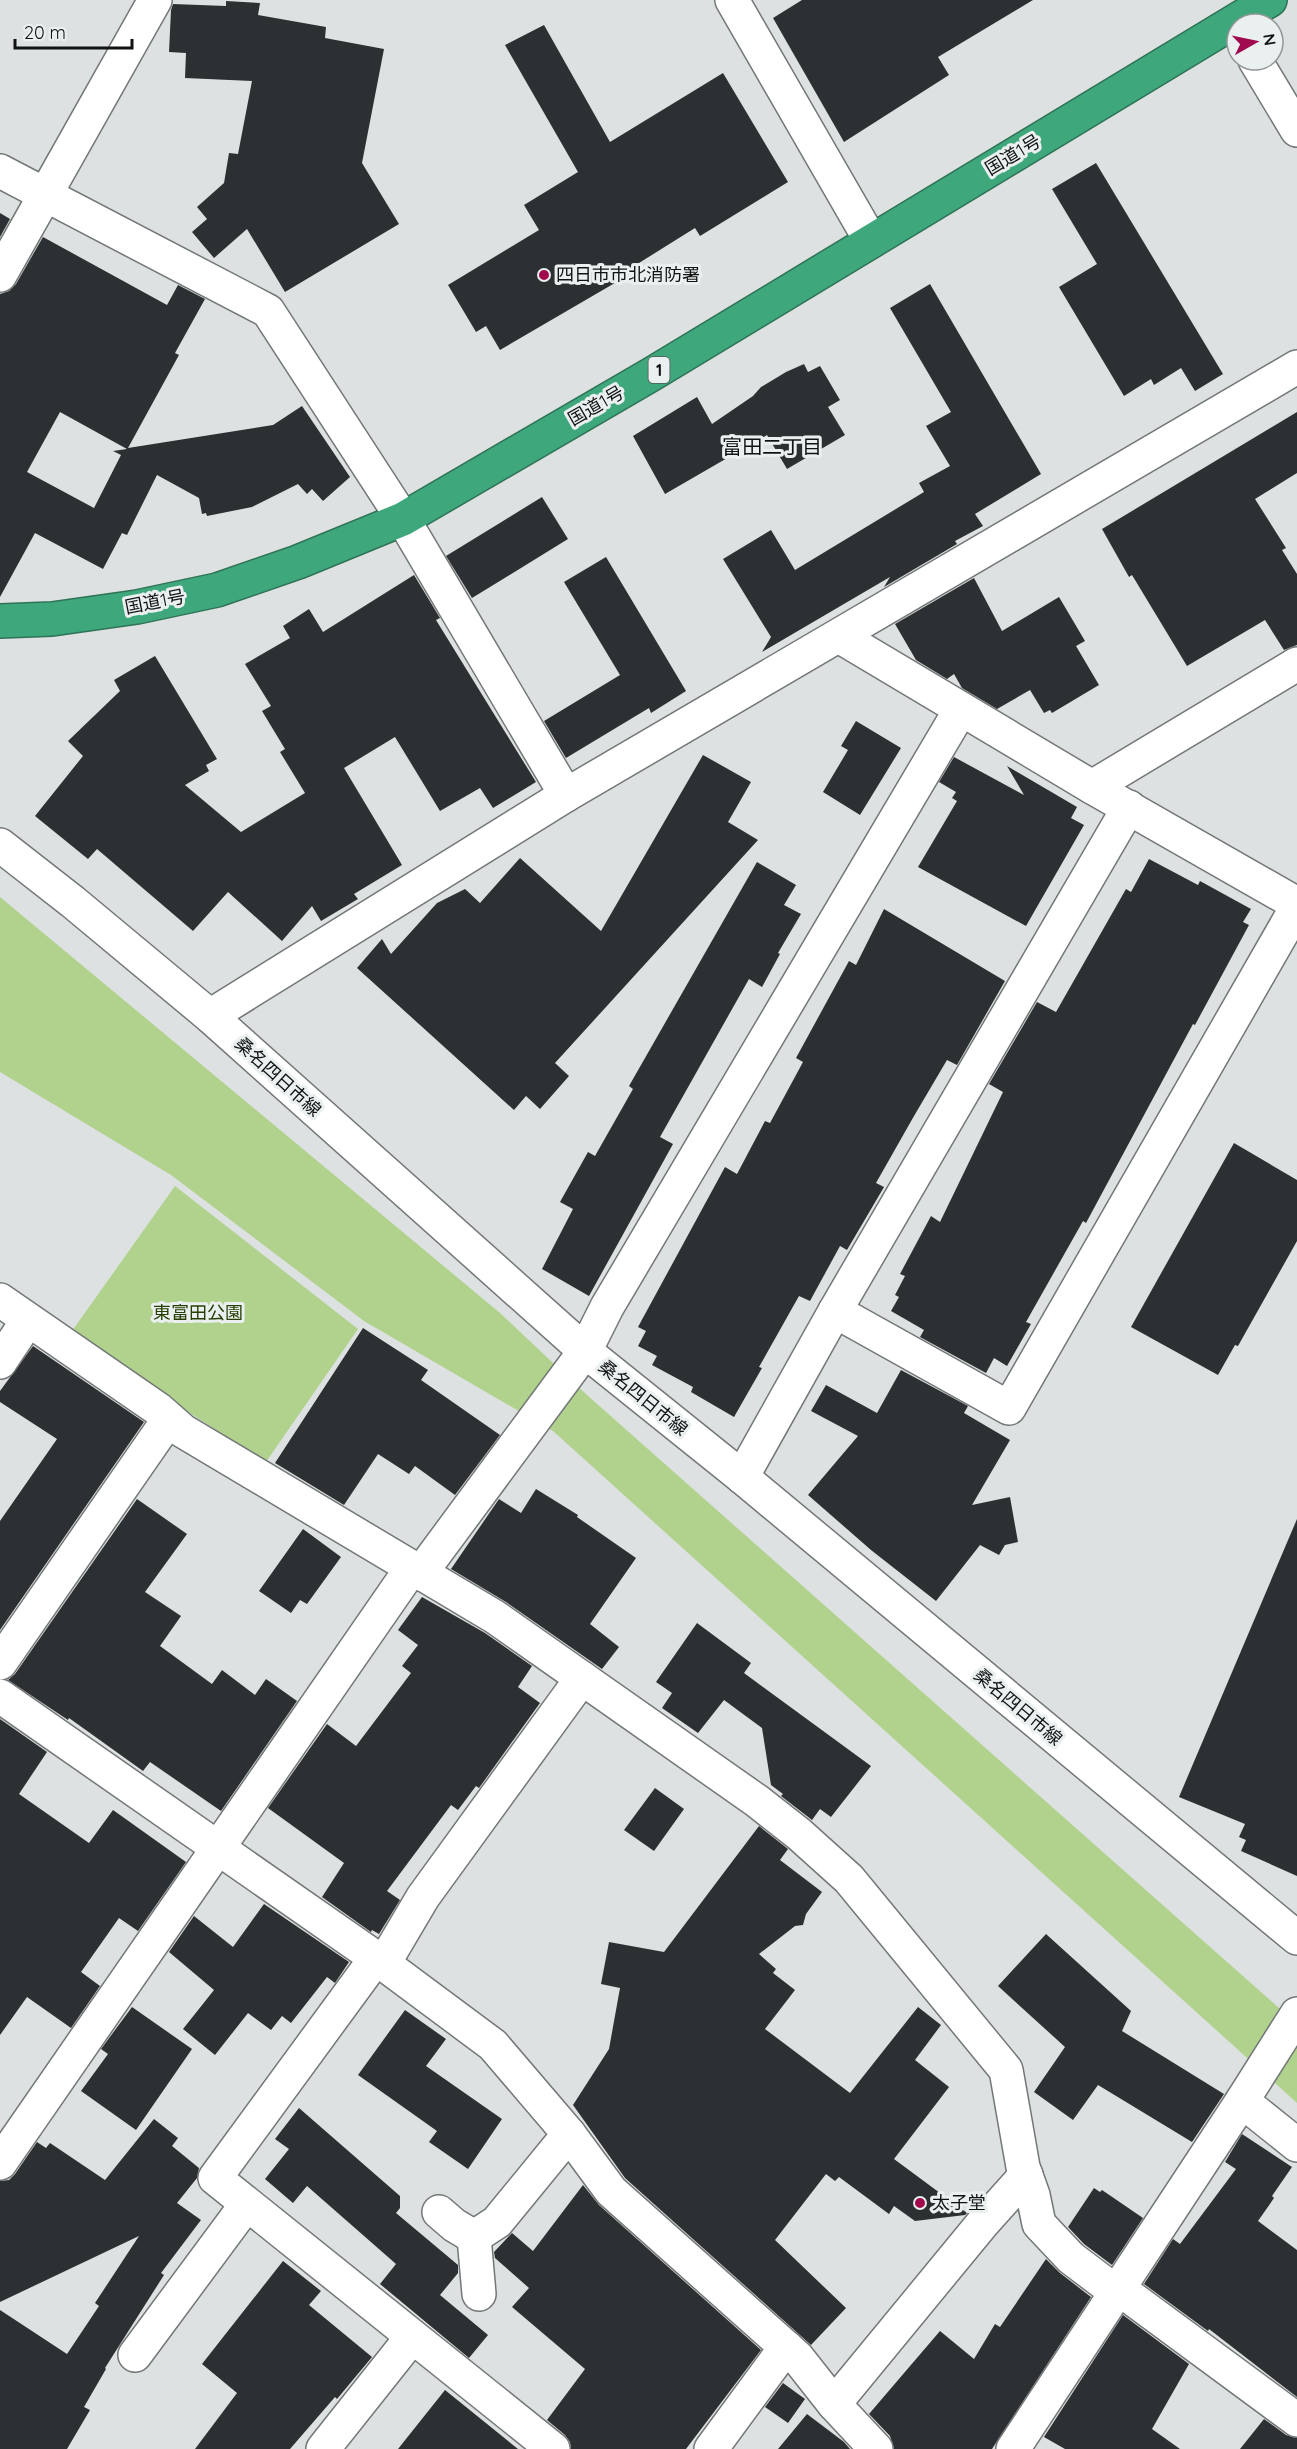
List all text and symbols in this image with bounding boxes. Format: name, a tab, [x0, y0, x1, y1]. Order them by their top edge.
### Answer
scale bar	[15, 12, 132, 50]
north arrow	[1225, 12, 1285, 72]
text: 20 m	[24, 21, 66, 44]
text: N	[1259, 32, 1281, 47]
street label: 国道1号	[981, 129, 1045, 180]
place label: 四日市市北消防署	[556, 263, 700, 286]
marker: 四日市市北消防署	[537, 268, 551, 282]
road number: 1	[648, 357, 670, 383]
street label: 国道1号	[564, 380, 628, 431]
district label: 富田二丁目	[722, 434, 822, 459]
street label: 国道1号	[123, 584, 187, 619]
street label: 桑名四日市線	[231, 1032, 326, 1121]
park label: 東富田公園	[153, 1301, 243, 1324]
street label: 桑名四日市線	[594, 1355, 693, 1441]
street label: 桑名四日市線	[970, 1663, 1067, 1750]
place label: 太子堂	[932, 2191, 986, 2214]
marker: 太子堂	[913, 2196, 927, 2210]

